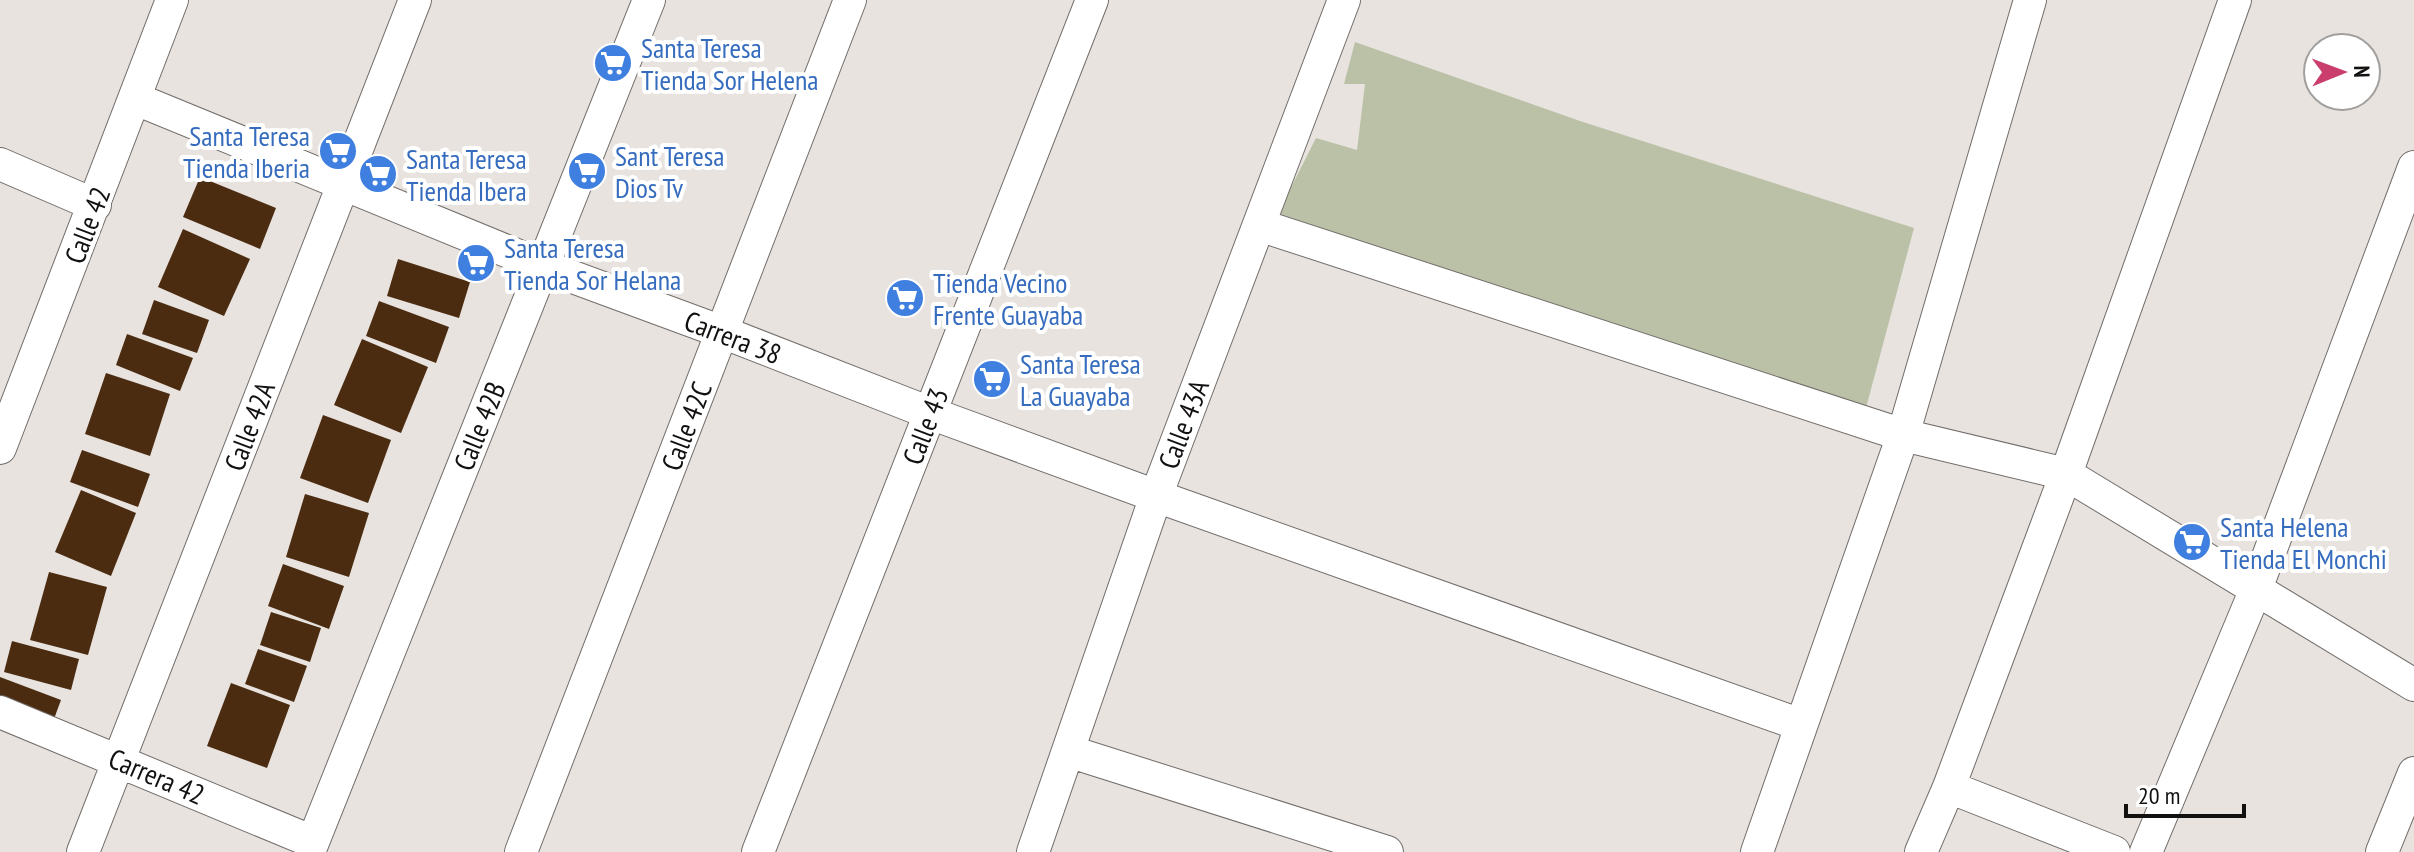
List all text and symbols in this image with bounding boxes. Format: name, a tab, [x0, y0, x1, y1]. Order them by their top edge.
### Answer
place label: Santa Teresa Tienda Sor Helena	[641, 29, 819, 98]
north arrow	[2302, 32, 2382, 112]
supermarket icon: Santa Teresa Tienda Sor Helena	[592, 42, 634, 84]
text: N	[2348, 65, 2376, 78]
place label: Santa Teresa Tienda Iberia	[183, 117, 310, 186]
supermarket icon: Santa Teresa Tienda Iberia	[317, 130, 359, 172]
place label: Sant Teresa Dios Tv	[615, 137, 724, 206]
place label: Santa Teresa Tienda Ibera	[406, 140, 527, 209]
supermarket icon: Sant Teresa Dios Tv	[566, 150, 608, 192]
supermarket icon: Santa Teresa Tienda Ibera	[357, 153, 399, 195]
street label: Calle 42	[55, 181, 119, 269]
place label: Santa Teresa Tienda Sor Helana	[504, 229, 681, 298]
supermarket icon: Santa Teresa Tienda Sor Helana	[455, 242, 497, 284]
place label: Tienda Vecino Frente Guayaba	[933, 264, 1083, 333]
supermarket icon: Tienda Vecino Frente Guayaba	[884, 277, 926, 319]
street label: Carrera 38	[679, 302, 787, 372]
place label: Santa Teresa La Guayaba	[1020, 345, 1141, 414]
supermarket icon: Santa Teresa La Guayaba	[971, 358, 1013, 400]
street label: Calle 43A	[1149, 373, 1217, 474]
street label: Calle 42A	[215, 375, 283, 476]
street label: Calle 42B	[445, 376, 513, 476]
street label: Calle 42C	[652, 376, 720, 476]
street label: Calle 43	[893, 382, 957, 470]
place label: Santa Helena Tienda El Monchi	[2220, 508, 2387, 577]
supermarket icon: Santa Helena Tienda El Monchi	[2171, 521, 2213, 563]
street label: Carrera 42	[103, 739, 211, 813]
scale bar	[2126, 768, 2244, 818]
text: 20 m	[2138, 780, 2180, 811]

